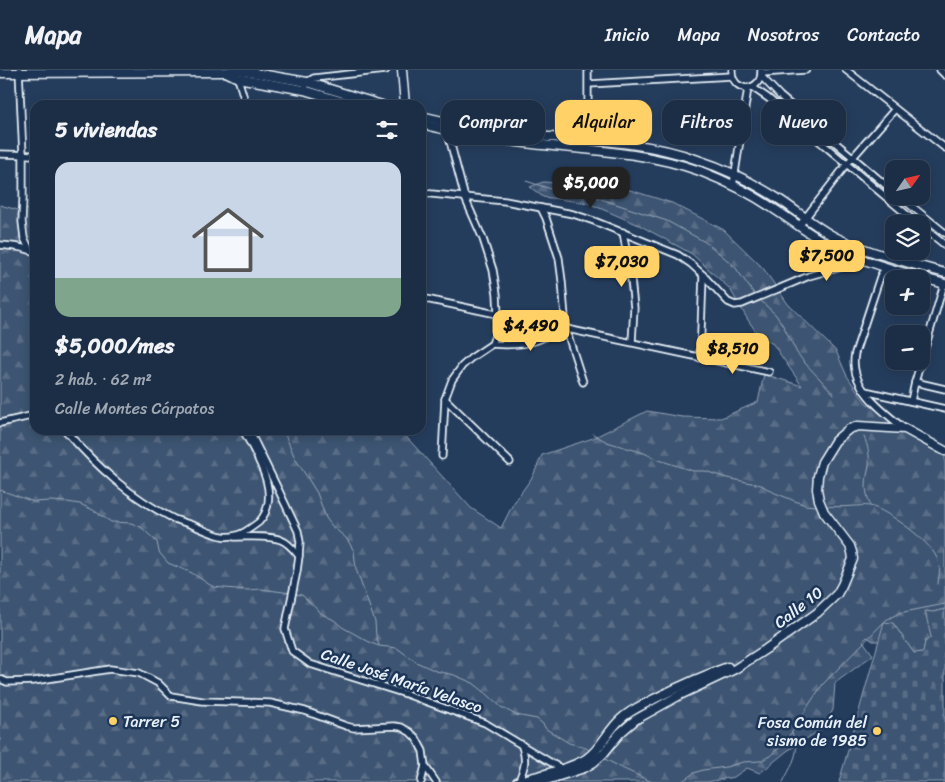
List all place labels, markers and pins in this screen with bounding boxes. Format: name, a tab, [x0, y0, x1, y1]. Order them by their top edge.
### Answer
pin: $5,000	[550, 166, 632, 209]
pin: $7,500	[786, 240, 868, 282]
pin: $7,030	[581, 246, 663, 288]
pin: $4,490	[490, 310, 572, 352]
pin: $8,510	[692, 332, 774, 375]
place label: Tarrer 5	[123, 707, 181, 736]
place label: Fosa Común del sismo de 1985	[758, 708, 867, 755]
marker: Tarrer 5	[107, 715, 119, 727]
marker: Fosa Común del sismo de 1985	[871, 725, 883, 737]

